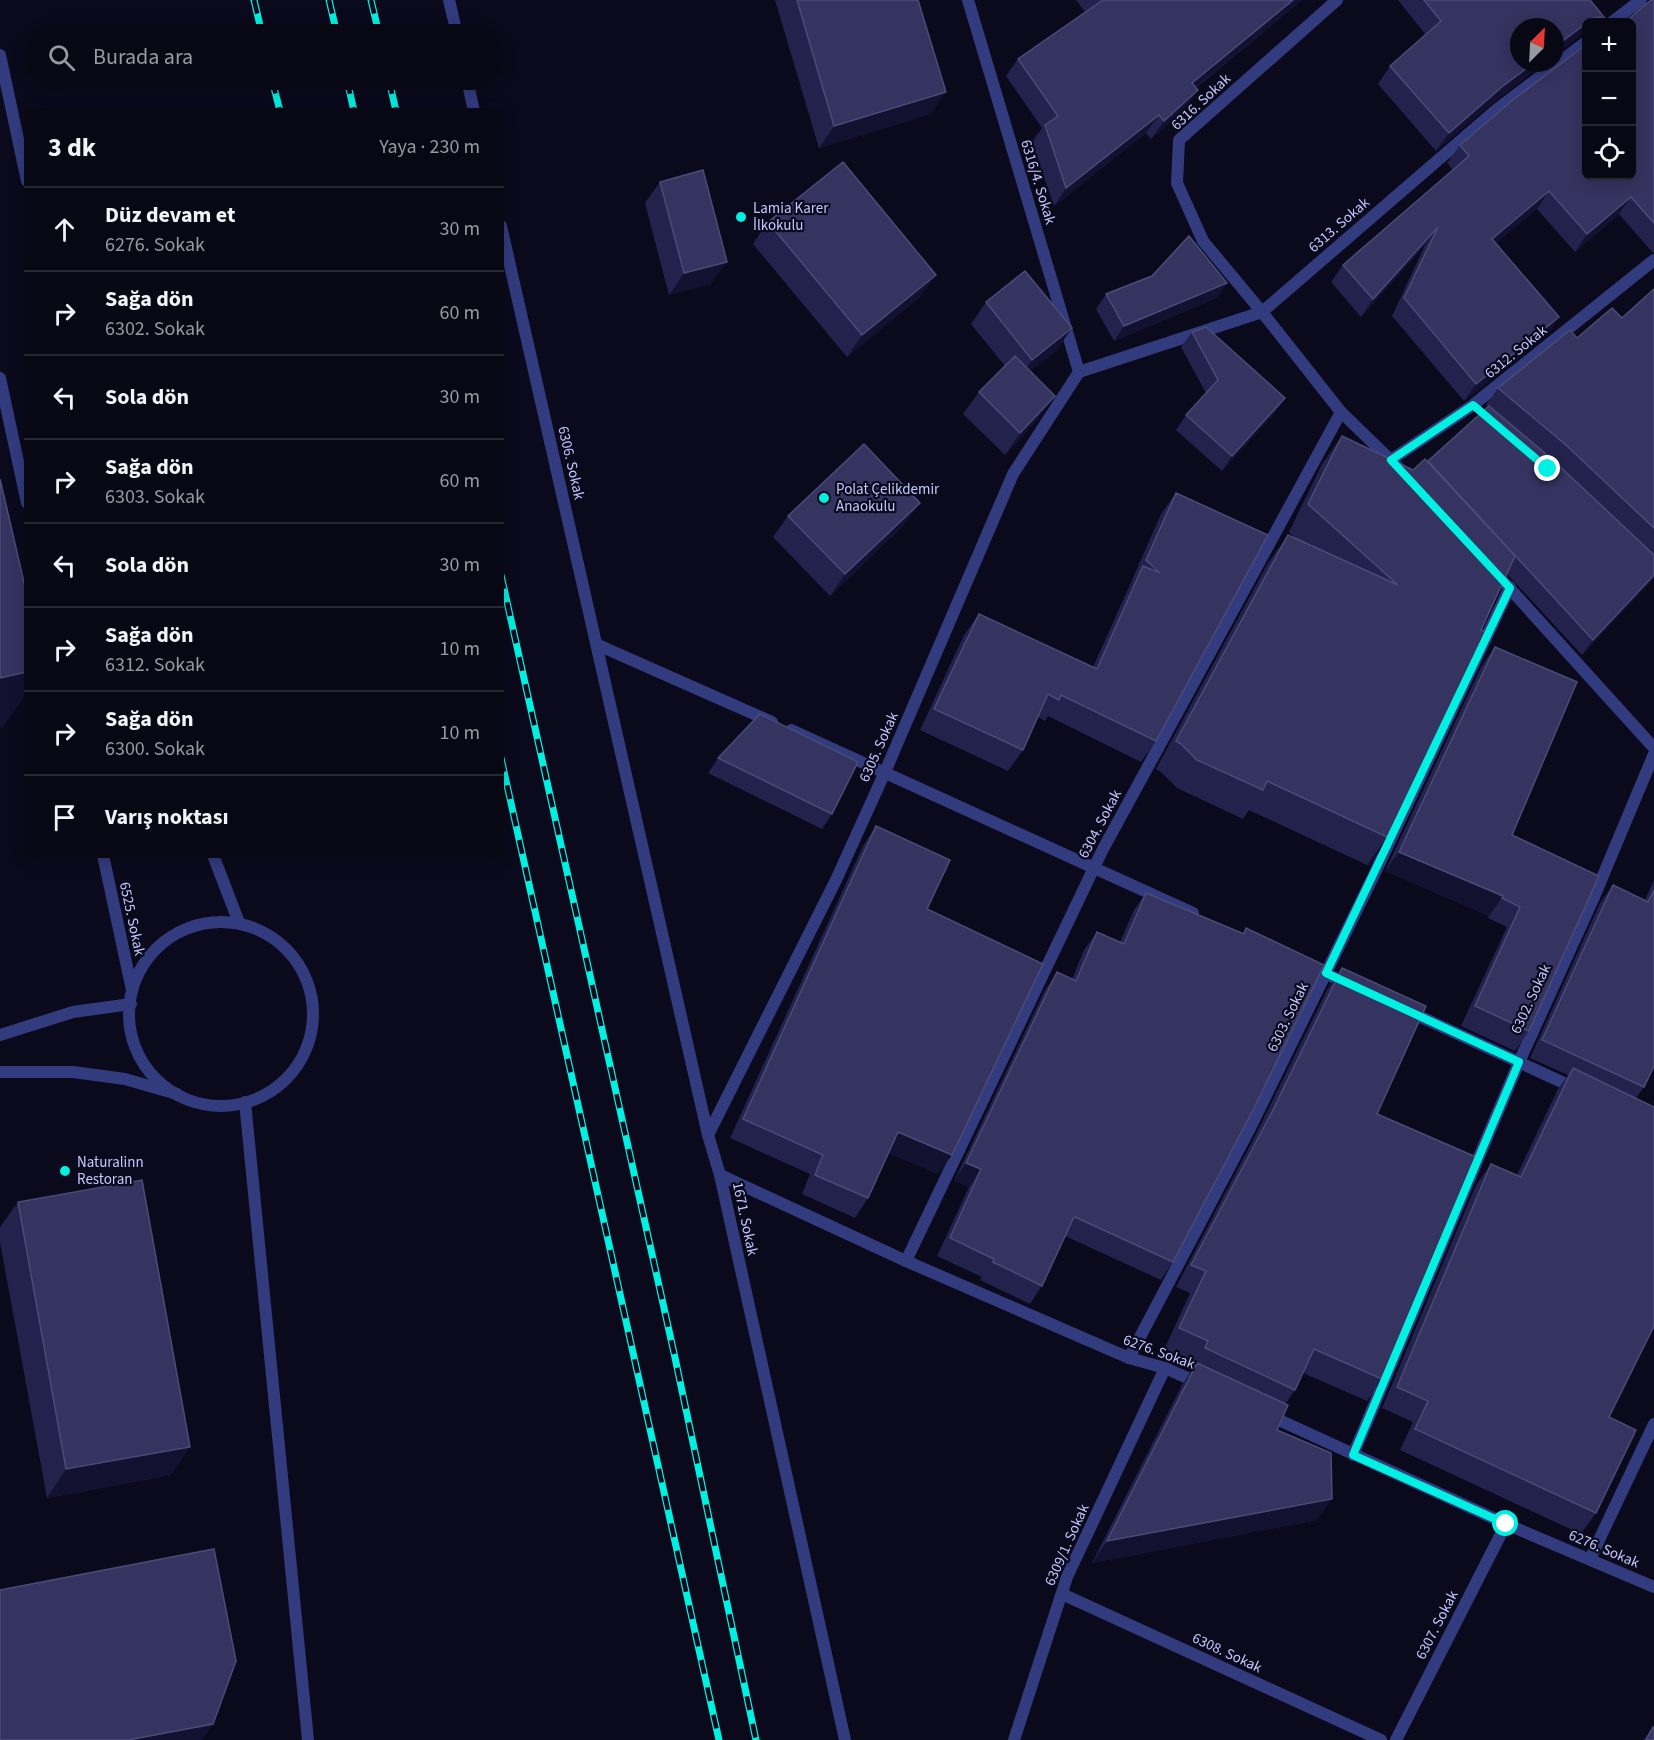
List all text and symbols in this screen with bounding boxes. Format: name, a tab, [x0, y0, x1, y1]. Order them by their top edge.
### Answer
north arrow	[1510, 18, 1564, 72]
map controls	[1582, 18, 1636, 180]
button: +	[1582, 18, 1636, 72]
search box	[24, 24, 504, 90]
icon: search	[45, 41, 78, 74]
text: Burada ara	[93, 41, 193, 73]
street label: 6316. Sokak	[1166, 68, 1236, 135]
button: −	[1582, 72, 1636, 126]
button: locate	[1582, 126, 1636, 180]
text: 3 dk	[48, 129, 96, 166]
text: Yaya · 230 m	[379, 133, 480, 161]
street label: 6316/4. Sokak	[1015, 137, 1061, 228]
street label: 6313. Sokak	[1304, 192, 1375, 258]
place label: Lamia Karer İlkokulu	[753, 198, 829, 236]
text: Düz devam et	[105, 199, 235, 231]
marker: Lamia Karer İlkokulu	[734, 210, 748, 224]
icon: ahead	[48, 213, 81, 246]
text: 30 m	[440, 215, 480, 243]
text: 6276. Sokak	[105, 231, 205, 259]
text: Sağa dön	[105, 283, 194, 315]
icon: right	[48, 297, 81, 330]
text: 60 m	[440, 299, 480, 327]
text: 6302. Sokak	[105, 315, 205, 343]
street label: 6312. Sokak	[1480, 320, 1552, 384]
icon: left	[48, 381, 81, 414]
text: Sola dön	[105, 381, 189, 413]
text: 30 m	[440, 383, 480, 411]
street label: 6306. Sokak	[552, 424, 590, 502]
text: Sağa dön	[105, 451, 194, 483]
route end	[1534, 455, 1560, 481]
icon: right	[48, 465, 81, 498]
text: 60 m	[440, 467, 480, 495]
place label: Polat Çelikdemir Anaokulu	[836, 479, 940, 517]
text: 6303. Sokak	[105, 483, 205, 511]
marker: Polat Çelikdemir Anaokulu	[817, 491, 831, 505]
icon: left	[48, 549, 81, 582]
text: Sola dön	[105, 549, 189, 581]
text: 30 m	[440, 551, 480, 579]
text: Sağa dön	[105, 619, 194, 651]
icon: right	[48, 633, 81, 666]
text: 10 m	[440, 635, 480, 663]
text: 6312. Sokak	[105, 651, 205, 679]
text: Sağa dön	[105, 703, 194, 735]
street label: 6305. Sokak	[854, 708, 904, 786]
icon: right	[48, 717, 81, 750]
text: 10 m	[440, 719, 480, 747]
text: 6300. Sokak	[105, 735, 205, 763]
street label: 6304. Sokak	[1073, 785, 1127, 862]
icon: arrive	[48, 801, 81, 834]
text: Varış noktası	[105, 801, 229, 833]
street label: 6525. Sokak	[114, 880, 150, 958]
street label: 6302. Sokak	[1506, 960, 1557, 1037]
street label: 6303. Sokak	[1262, 978, 1314, 1055]
place label: Naturalinn Restoran	[77, 1152, 144, 1190]
marker: Naturalinn Restoran	[58, 1164, 72, 1178]
street label: 1671. Sokak	[727, 1180, 763, 1258]
street label: 6276. Sokak	[1120, 1329, 1198, 1375]
street label: 6309/1. Sokak	[1040, 1500, 1095, 1589]
route start	[1492, 1510, 1518, 1536]
street label: 6276. Sokak	[1565, 1525, 1643, 1574]
street label: 6307. Sokak	[1411, 1586, 1464, 1663]
street label: 6308. Sokak	[1189, 1628, 1266, 1679]

